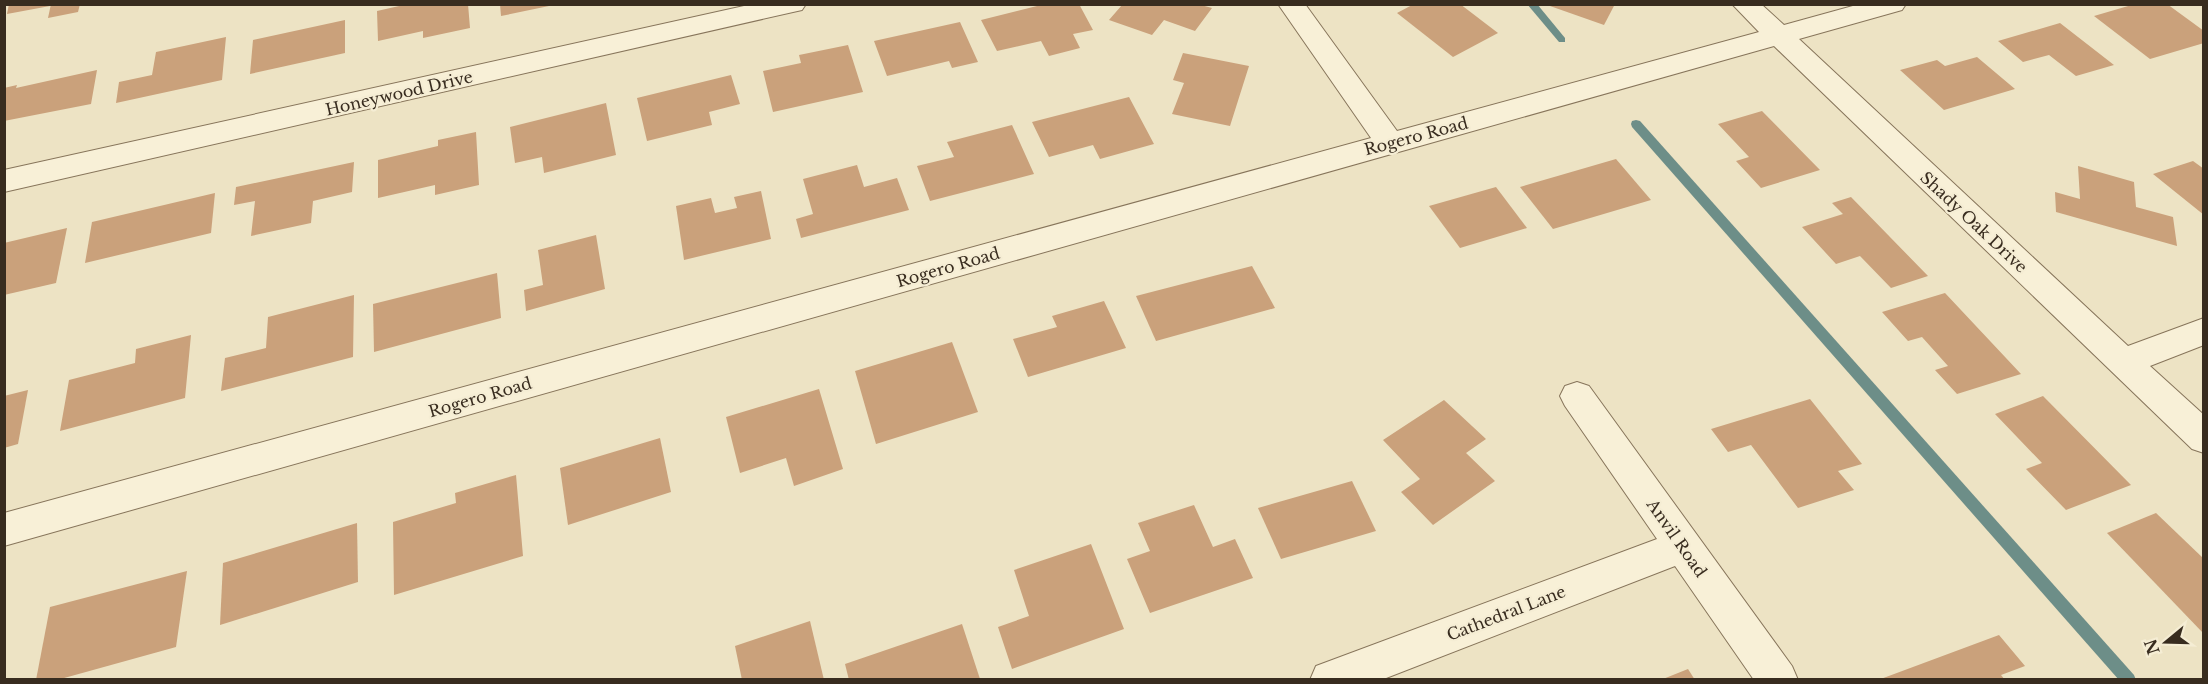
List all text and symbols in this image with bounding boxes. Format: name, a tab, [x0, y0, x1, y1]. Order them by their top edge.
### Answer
street label: Honeywood Drive	[323, 66, 475, 120]
street label: Rogero Road	[1362, 112, 1470, 159]
street label: Shady Oak Drive	[1916, 167, 2032, 277]
street label: Rogero Road	[894, 243, 1002, 291]
street label: Rogero Road	[426, 373, 534, 421]
street label: Anvil Road	[1642, 494, 1711, 581]
street label: Cathedral Lane	[1444, 581, 1568, 645]
north arrow	[2136, 612, 2196, 672]
text: N	[2140, 637, 2164, 657]

